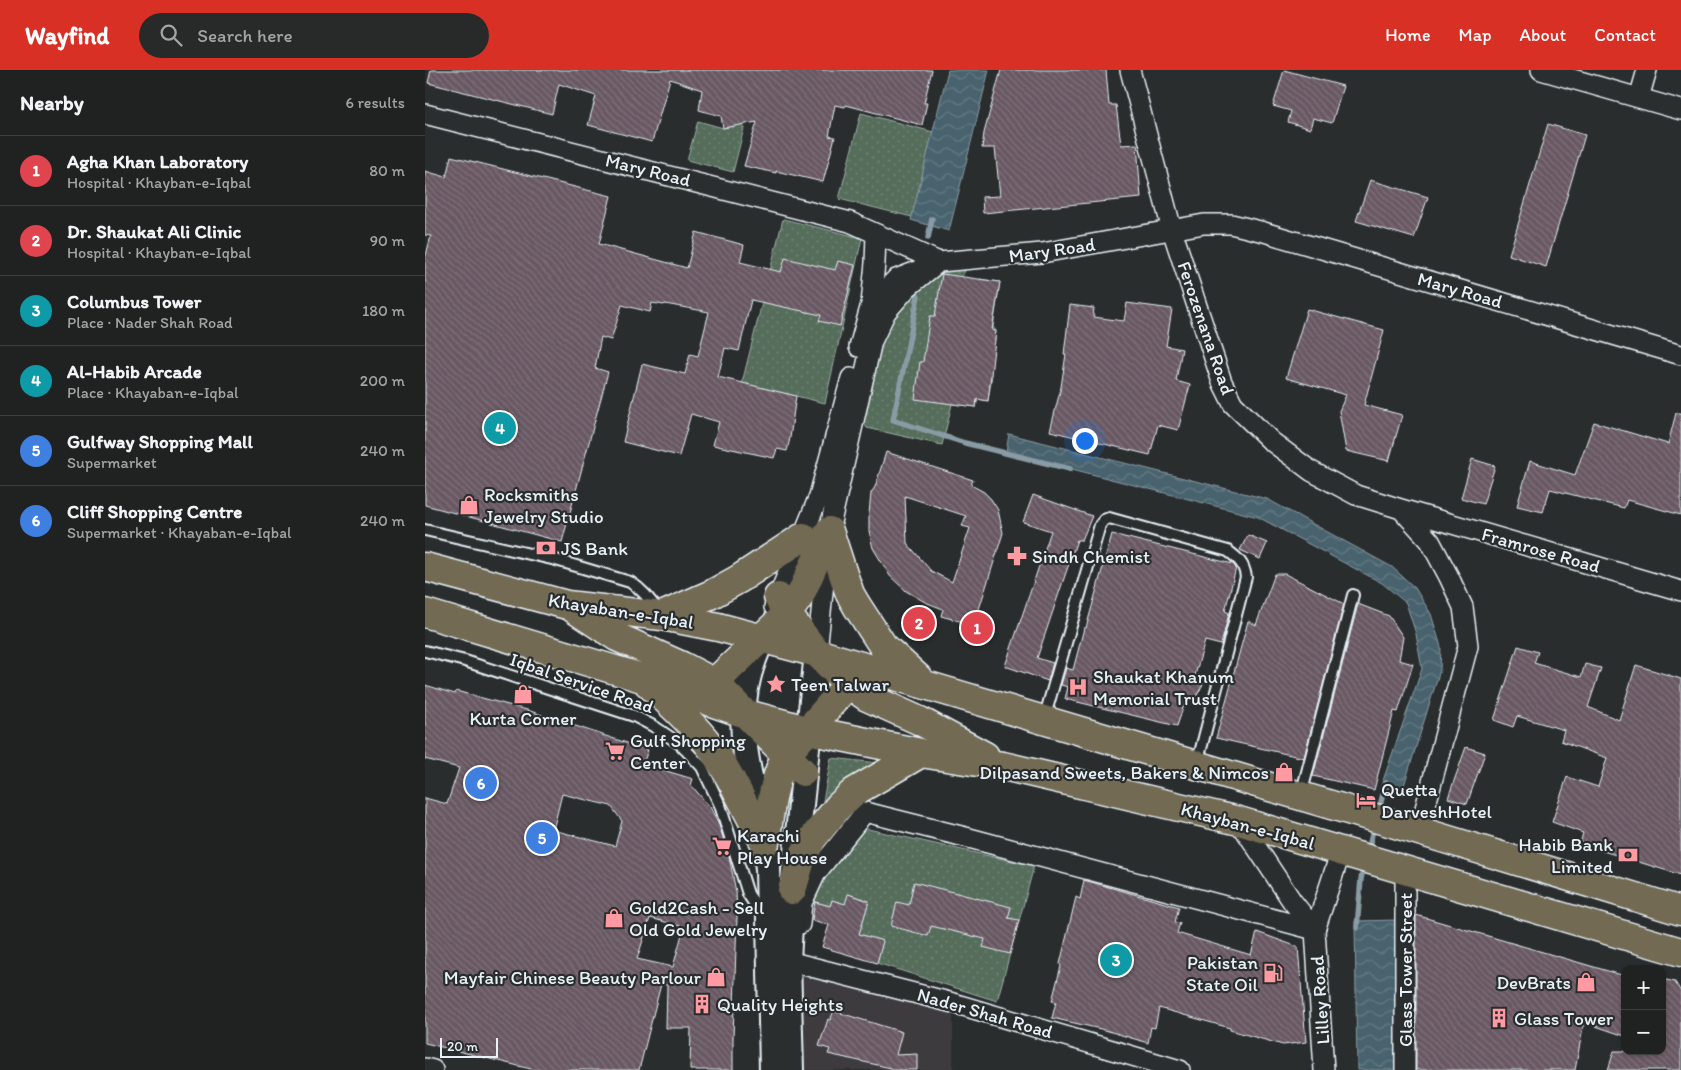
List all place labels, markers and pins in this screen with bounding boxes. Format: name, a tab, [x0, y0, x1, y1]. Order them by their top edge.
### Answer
pin: 4	[484, 409, 516, 447]
place label: Rocksmiths Jewelry Studio	[484, 483, 604, 528]
shop icon: Rocksmiths Jewelry Studio	[458, 494, 480, 516]
bank icon: JS Bank	[535, 537, 557, 559]
place label: JS Bank	[561, 537, 628, 560]
pharmacy icon: Sindh Chemist	[1006, 545, 1028, 567]
place label: Sindh Chemist	[1032, 545, 1150, 568]
pin: 2	[903, 604, 935, 642]
pin: 1	[961, 609, 993, 647]
place label: Shaukat Khanum Memorial Trust	[1093, 665, 1234, 710]
place icon: Teen Talwar	[765, 673, 787, 695]
place label: Teen Talwar	[791, 673, 890, 696]
hospital icon: Shaukat Khanum Memorial Trust	[1067, 676, 1089, 698]
shop icon: Kurta Corner	[512, 683, 534, 705]
place label: Kurta Corner	[469, 707, 577, 730]
place label: Gulf Shopping Center	[630, 729, 746, 774]
supermarket icon: Gulf Shopping Center	[604, 740, 626, 762]
place label: Dilpasand Sweets, Bakers & Nimcos	[979, 761, 1269, 784]
shop icon: Dilpasand Sweets, Bakers & Nimcos	[1273, 761, 1295, 783]
pin: 6	[465, 764, 497, 802]
place label: Quetta DarveshHotel	[1381, 778, 1493, 823]
hotel icon: Quetta DarveshHotel	[1355, 789, 1377, 811]
pin: 5	[526, 819, 558, 857]
place label: Karachi Play House	[737, 824, 827, 869]
place label: Habib Bank Limited	[1519, 833, 1614, 878]
supermarket icon: Karachi Play House	[711, 835, 733, 857]
bank icon: Habib Bank Limited	[1617, 844, 1639, 866]
place label: Gold2Cash - Sell Old Gold Jewelry	[629, 896, 767, 941]
shop icon: Gold2Cash - Sell Old Gold Jewelry	[603, 907, 625, 929]
pin: 3	[1100, 941, 1132, 979]
place label: Pakistan State Oil	[1186, 951, 1259, 996]
fuel station icon: Pakistan State Oil	[1262, 962, 1284, 984]
place label: Mayfair Chinese Beauty Parlour	[444, 966, 702, 989]
shop icon: Mayfair Chinese Beauty Parlour	[705, 966, 727, 988]
place label: DevBrats	[1496, 971, 1571, 994]
shop icon: DevBrats	[1575, 971, 1597, 993]
building icon: Quality Heights	[691, 993, 713, 1015]
place label: Quality Heights	[717, 993, 843, 1016]
building icon: Glass Tower	[1488, 1007, 1510, 1029]
place label: Glass Tower	[1514, 1007, 1614, 1030]

